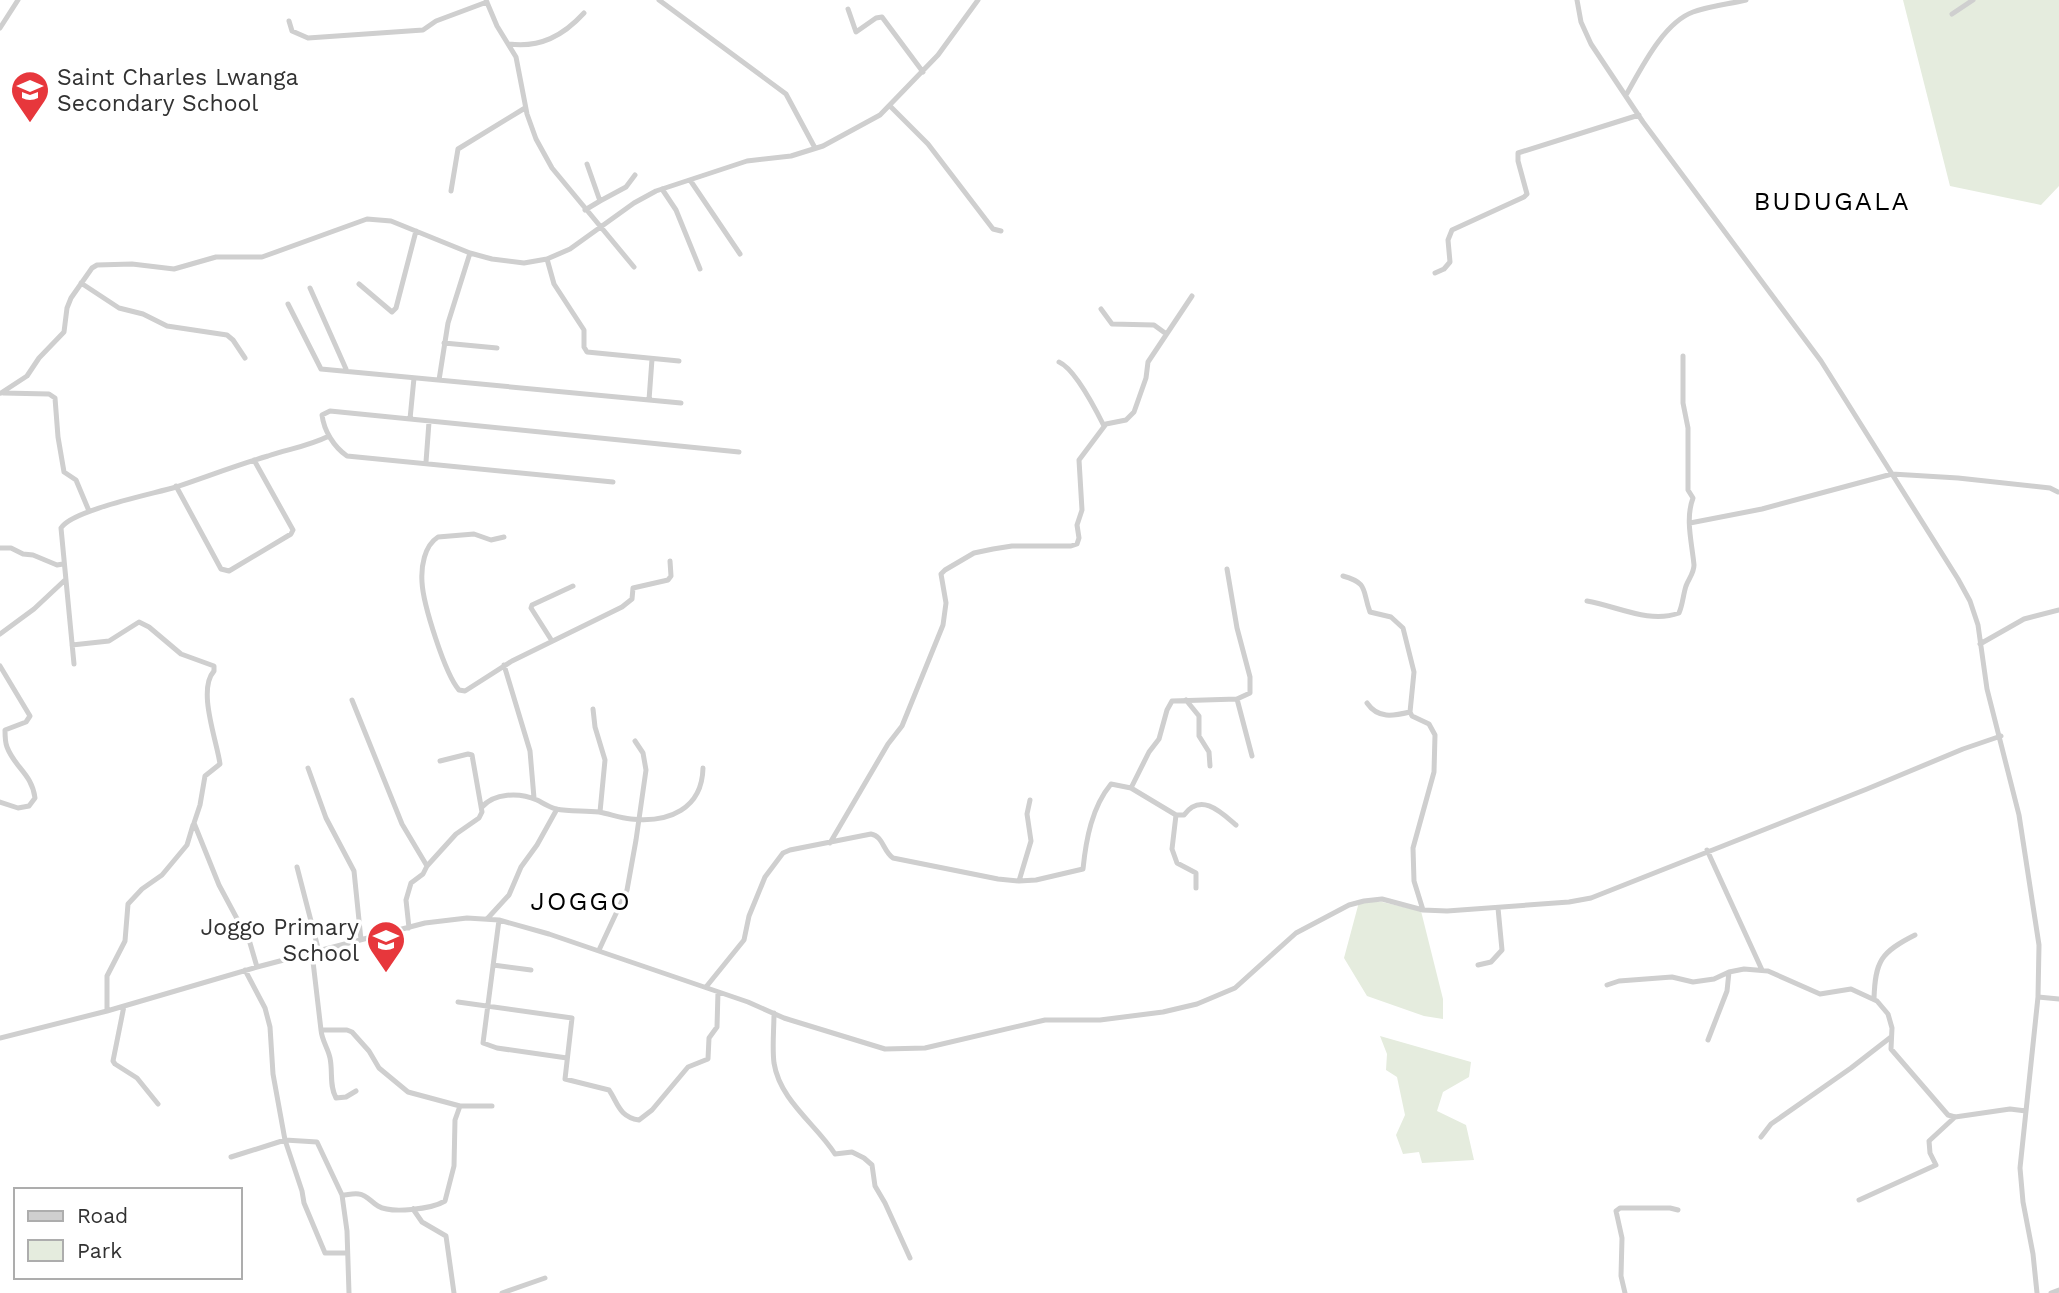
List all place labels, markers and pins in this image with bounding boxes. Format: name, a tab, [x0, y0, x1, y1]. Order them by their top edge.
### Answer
place label: Saint Charles Lwanga Secondary School	[57, 64, 298, 117]
school or university icon: Saint Charles Lwanga Secondary School	[9, 69, 51, 124]
place label: Joggo Primary School	[201, 914, 359, 967]
school or university icon: Joggo Primary School	[365, 919, 407, 974]

